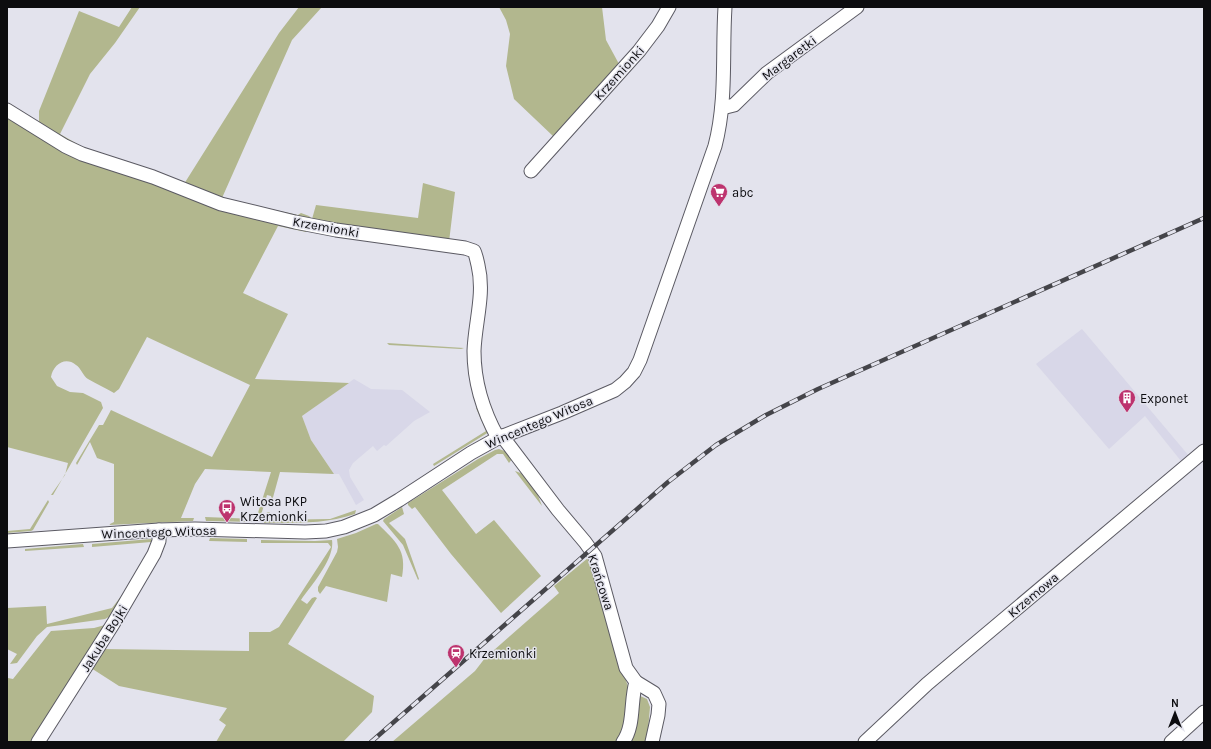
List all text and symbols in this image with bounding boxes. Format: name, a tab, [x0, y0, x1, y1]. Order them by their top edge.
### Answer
street label: Margaretki	[759, 33, 819, 83]
street label: Krzemionki	[591, 43, 647, 103]
supermarket icon: abc	[709, 182, 729, 207]
place label: abc	[732, 185, 754, 200]
street label: Krzemionki	[291, 214, 361, 240]
building icon: Exponet	[1117, 388, 1137, 413]
place label: Exponet	[1140, 391, 1188, 406]
street label: Wincentego Witosa	[483, 393, 595, 451]
place label: Witosa PKP Krzemionki	[240, 494, 308, 524]
bus stop icon: Witosa PKP Krzemionki	[217, 498, 237, 523]
street label: Wincentego Witosa	[101, 522, 217, 542]
street label: Krańcowa	[585, 552, 617, 612]
street label: Krzemowa	[1005, 570, 1061, 620]
street label: Jakuba Bojki	[77, 602, 131, 674]
station icon: Krzemionki	[446, 643, 466, 668]
place label: Krzemionki	[469, 646, 537, 661]
north arrow	[1155, 693, 1195, 733]
text: N	[1171, 697, 1179, 710]

